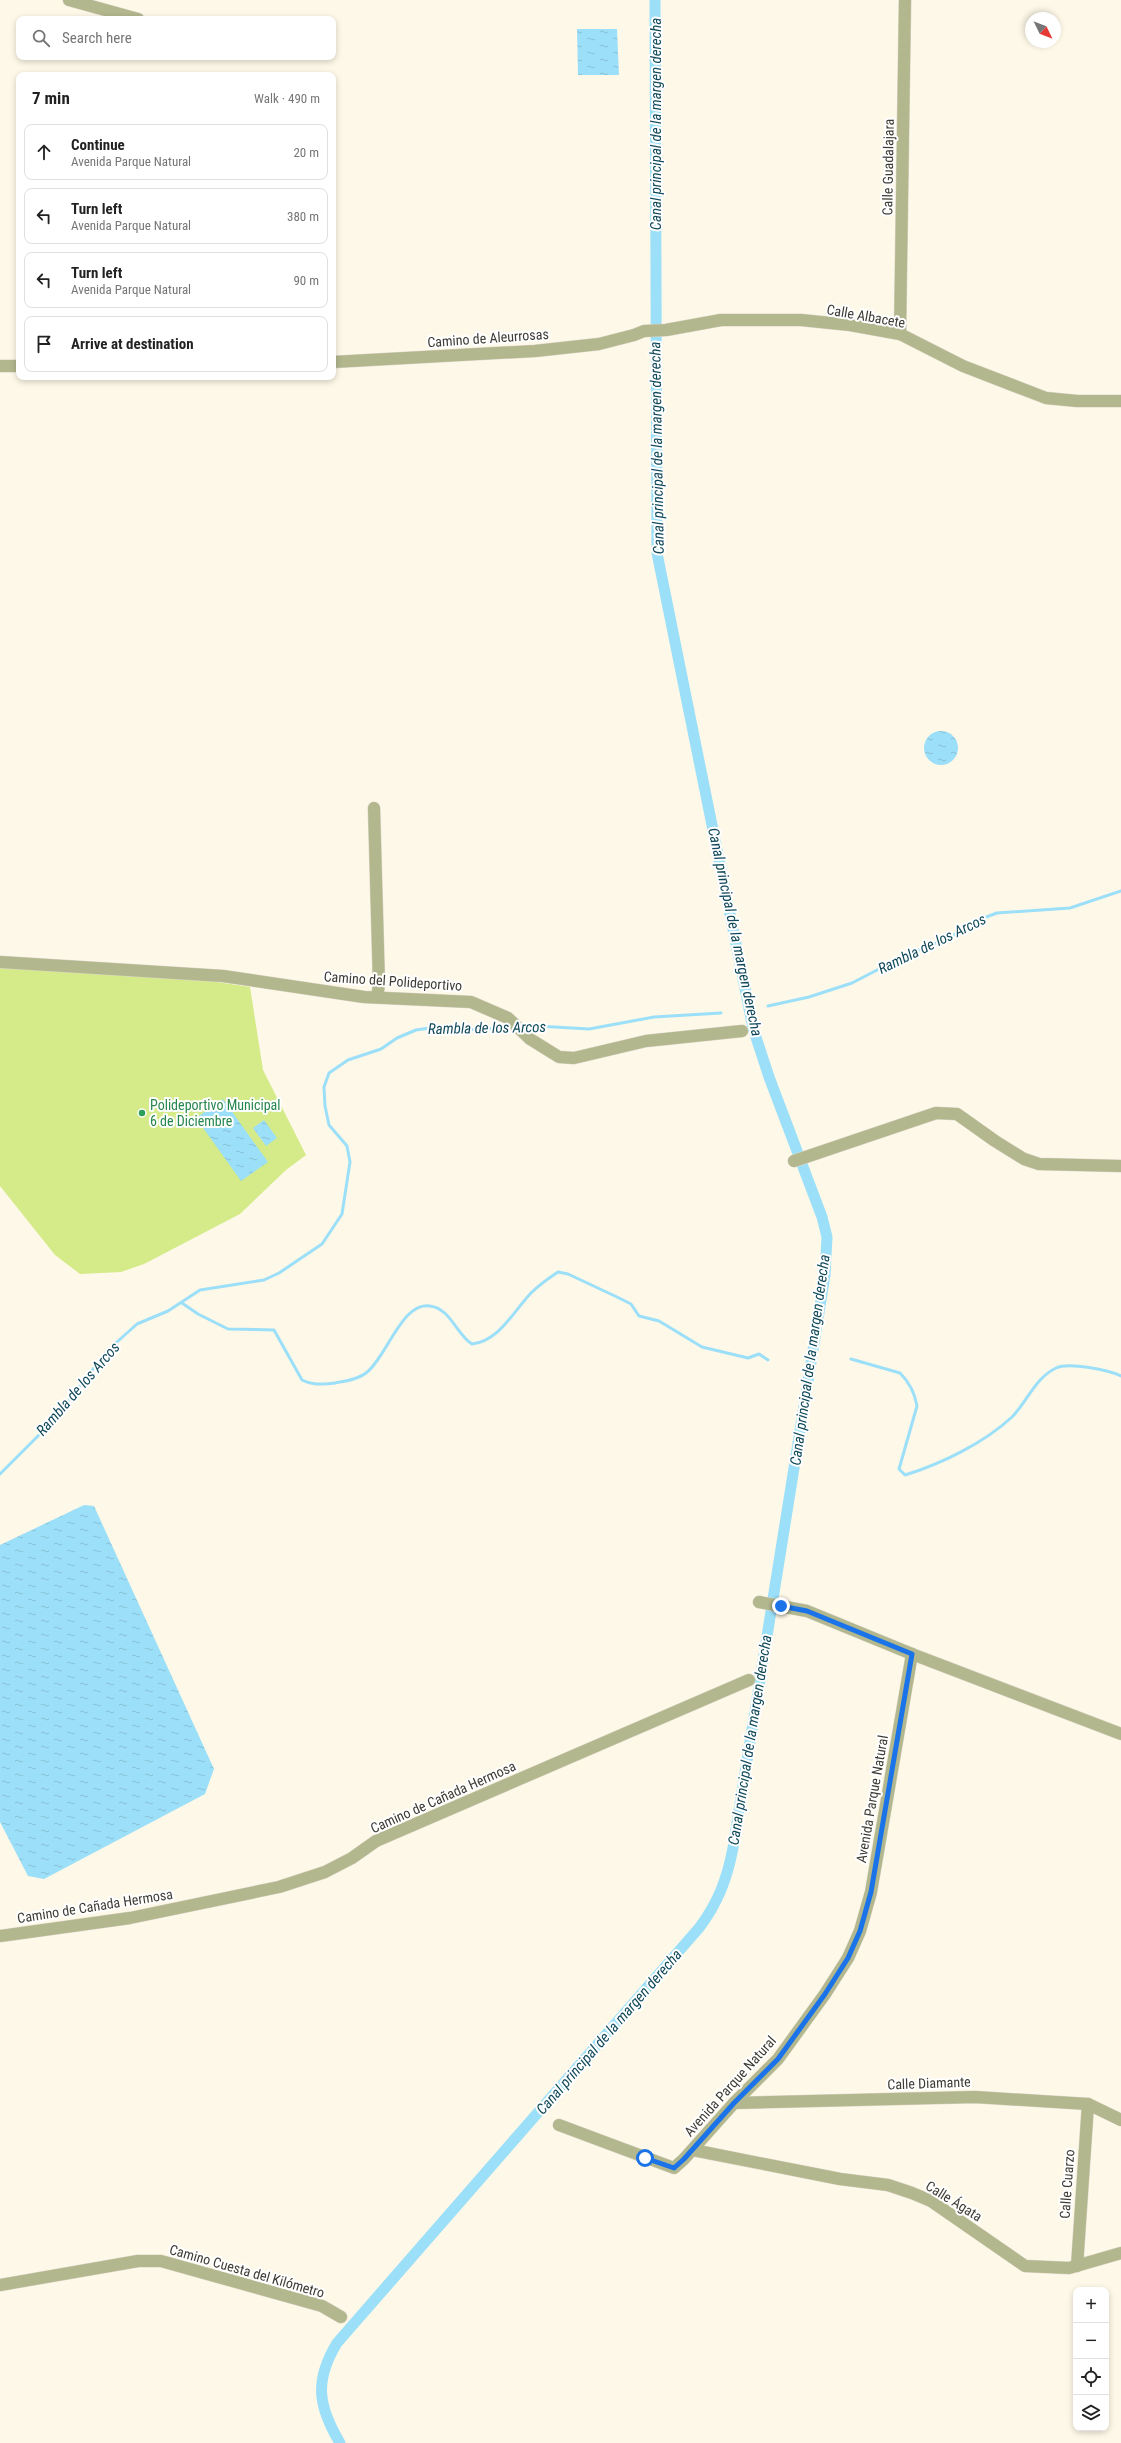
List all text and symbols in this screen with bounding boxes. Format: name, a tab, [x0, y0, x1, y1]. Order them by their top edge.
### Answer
north arrow	[1025, 12, 1061, 48]
search box	[16, 16, 336, 60]
water label: Canal principal de la margen derecha	[647, 18, 665, 230]
icon: search	[30, 27, 52, 49]
text: Search here	[62, 29, 132, 47]
text: 7 min	[32, 88, 70, 108]
text: Walk · 490 m	[254, 91, 320, 106]
street label: Calle Guadalajara	[879, 119, 897, 215]
text: Continue	[71, 136, 125, 154]
icon: ahead	[33, 141, 55, 163]
text: 20 m	[293, 145, 319, 160]
text: Avenida Parque Natural	[71, 154, 191, 169]
text: Turn left	[71, 200, 122, 218]
icon: left	[33, 205, 55, 227]
text: 380 m	[287, 209, 319, 224]
text: Avenida Parque Natural	[71, 218, 191, 233]
text: Turn left	[71, 264, 122, 282]
icon: left	[33, 269, 55, 291]
text: 90 m	[293, 273, 319, 288]
text: Avenida Parque Natural	[71, 282, 191, 297]
street label: Calle Albacete	[825, 301, 907, 331]
street label: Camino de Aleurrosas	[427, 326, 549, 350]
icon: arrive	[33, 333, 55, 355]
text: Arrive at destination	[71, 335, 194, 353]
water label: Canal principal de la margen derecha	[646, 341, 668, 554]
water label: Canal principal de la margen derecha	[704, 826, 766, 1038]
water label: Rambla de los Arcos	[875, 910, 989, 978]
street label: Camino del Polideportivo	[323, 968, 463, 994]
water label: Rambla de los Arcos	[428, 1018, 547, 1038]
place label: Polideportivo Municipal 6 de Diciembre	[150, 1097, 281, 1129]
marker: Polideportivo Municipal 6 de Diciembre	[137, 1108, 147, 1118]
water label: Canal principal de la margen derecha	[786, 1253, 834, 1467]
water label: Rambla de los Arcos	[32, 1338, 124, 1439]
route end	[772, 1597, 790, 1615]
water label: Canal principal de la margen derecha	[724, 1634, 776, 1846]
street label: Avenida Parque Natural	[853, 1734, 891, 1864]
street label: Camino de Cañada Hermosa	[368, 1758, 518, 1836]
street label: Camino de Cañada Hermosa	[16, 1886, 174, 1926]
water label: Canal principal de la margen derecha	[532, 1946, 686, 2118]
street label: Avenida Parque Natural	[681, 2033, 779, 2139]
street label: Calle Diamante	[887, 2074, 971, 2092]
route start	[636, 2149, 654, 2167]
street label: Calle Cuarzo	[1057, 2149, 1077, 2219]
street label: Calle Ágata	[923, 2177, 986, 2225]
street label: Camino Cuesta del Kilómetro	[168, 2241, 326, 2301]
map controls	[1073, 2287, 1109, 2431]
button: +	[1073, 2287, 1109, 2323]
button: −	[1073, 2323, 1109, 2359]
button: locate	[1073, 2359, 1109, 2395]
button: layers	[1073, 2395, 1109, 2431]

